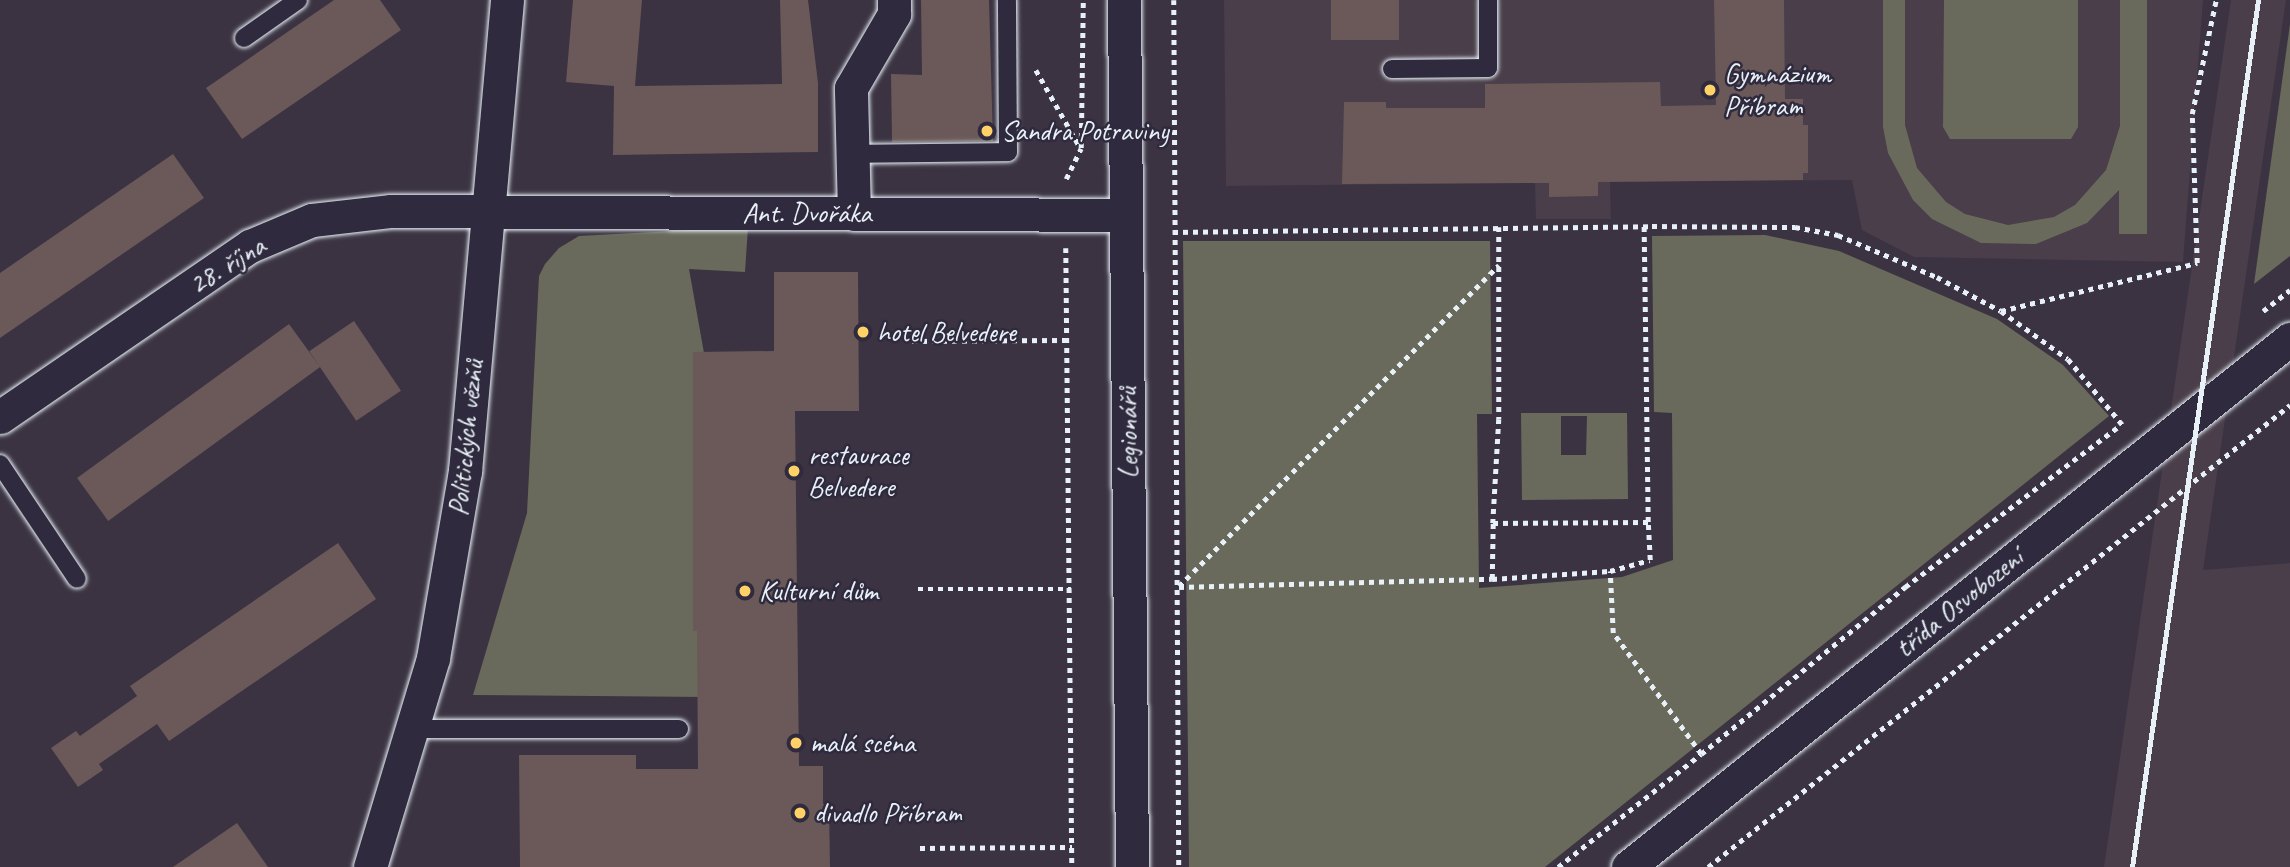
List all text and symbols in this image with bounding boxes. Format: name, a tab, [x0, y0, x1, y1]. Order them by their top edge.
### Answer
place label: Gymnázium Příbram	[1724, 57, 1831, 123]
marker: Gymnázium Příbram	[1702, 82, 1718, 98]
place label: Sandra Potraviny	[1001, 114, 1168, 148]
marker: Sandra Potraviny	[979, 123, 995, 139]
street label: Ant. Dvořáka	[743, 196, 871, 230]
street label: 28. října	[183, 229, 271, 301]
place label: hotel Belvedere	[877, 315, 1016, 349]
marker: hotel Belvedere	[855, 324, 871, 340]
street label: Politických vězňů	[441, 359, 491, 517]
street label: Legionářů	[1110, 387, 1146, 479]
place label: restaurace Belvedere	[808, 438, 909, 504]
marker: restaurace Belvedere	[786, 463, 802, 479]
street label: třída Osvobození	[1888, 541, 2030, 665]
place label: Kulturní dům	[759, 574, 878, 608]
marker: Kulturní dům	[737, 583, 753, 599]
place label: malá scéna	[810, 726, 915, 760]
marker: malá scéna	[788, 735, 804, 751]
place label: divadlo Příbram	[814, 796, 962, 830]
marker: divadlo Příbram	[792, 805, 808, 821]

